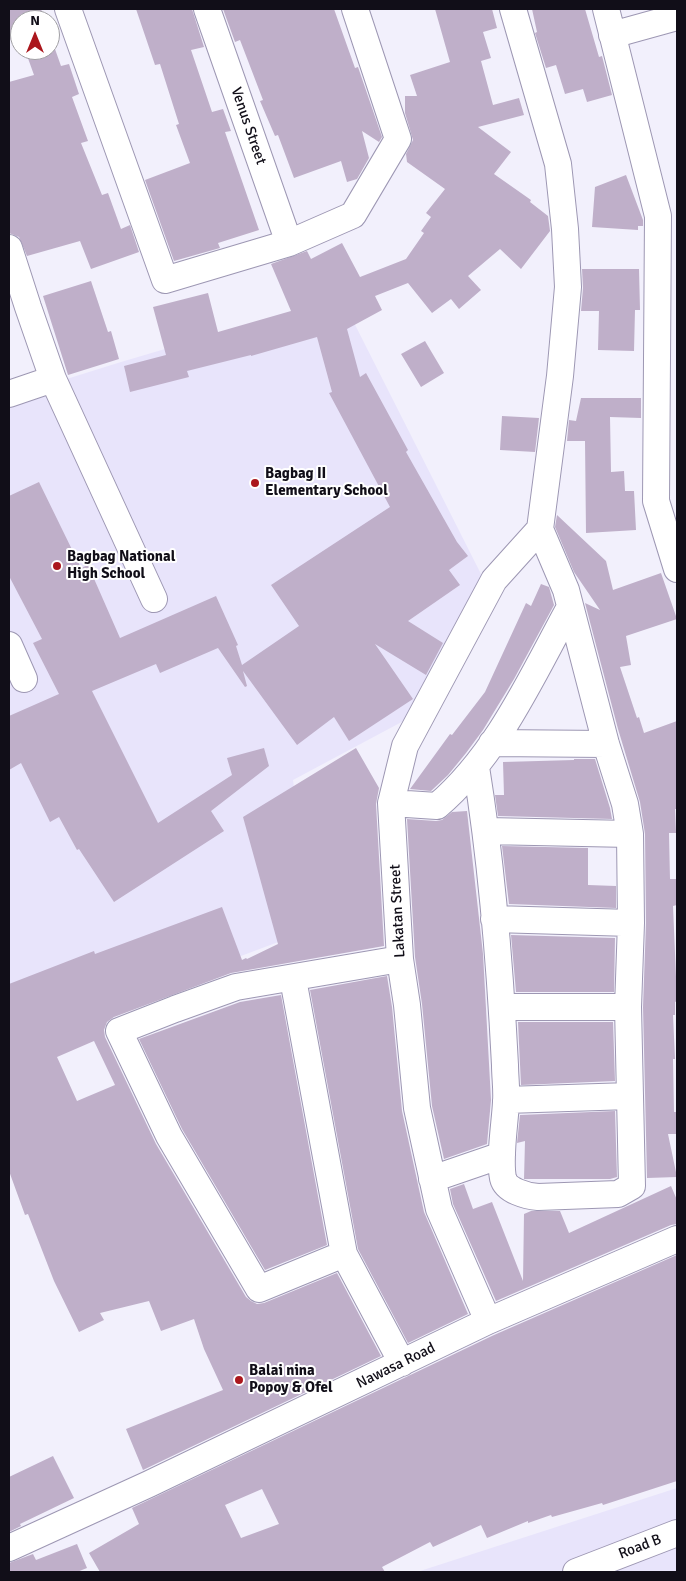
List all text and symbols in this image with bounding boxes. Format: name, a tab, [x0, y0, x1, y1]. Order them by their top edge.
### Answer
north arrow	[10, 10, 60, 60]
text: N	[30, 12, 40, 29]
street label: Venus Street	[226, 85, 270, 167]
place label: Bagbag II Elementary School	[265, 465, 388, 500]
marker: Bagbag II Elementary School	[249, 477, 261, 489]
place label: Bagbag National High School	[67, 548, 175, 583]
marker: Bagbag National High School	[51, 560, 63, 572]
street label: Lakatan Street	[387, 864, 409, 958]
street label: Nawasa Road	[354, 1339, 438, 1393]
place label: Balai nina Popoy & Ofel	[249, 1362, 333, 1397]
marker: Balai nina Popoy & Ofel	[233, 1374, 245, 1386]
street label: Road B	[616, 1531, 664, 1563]

